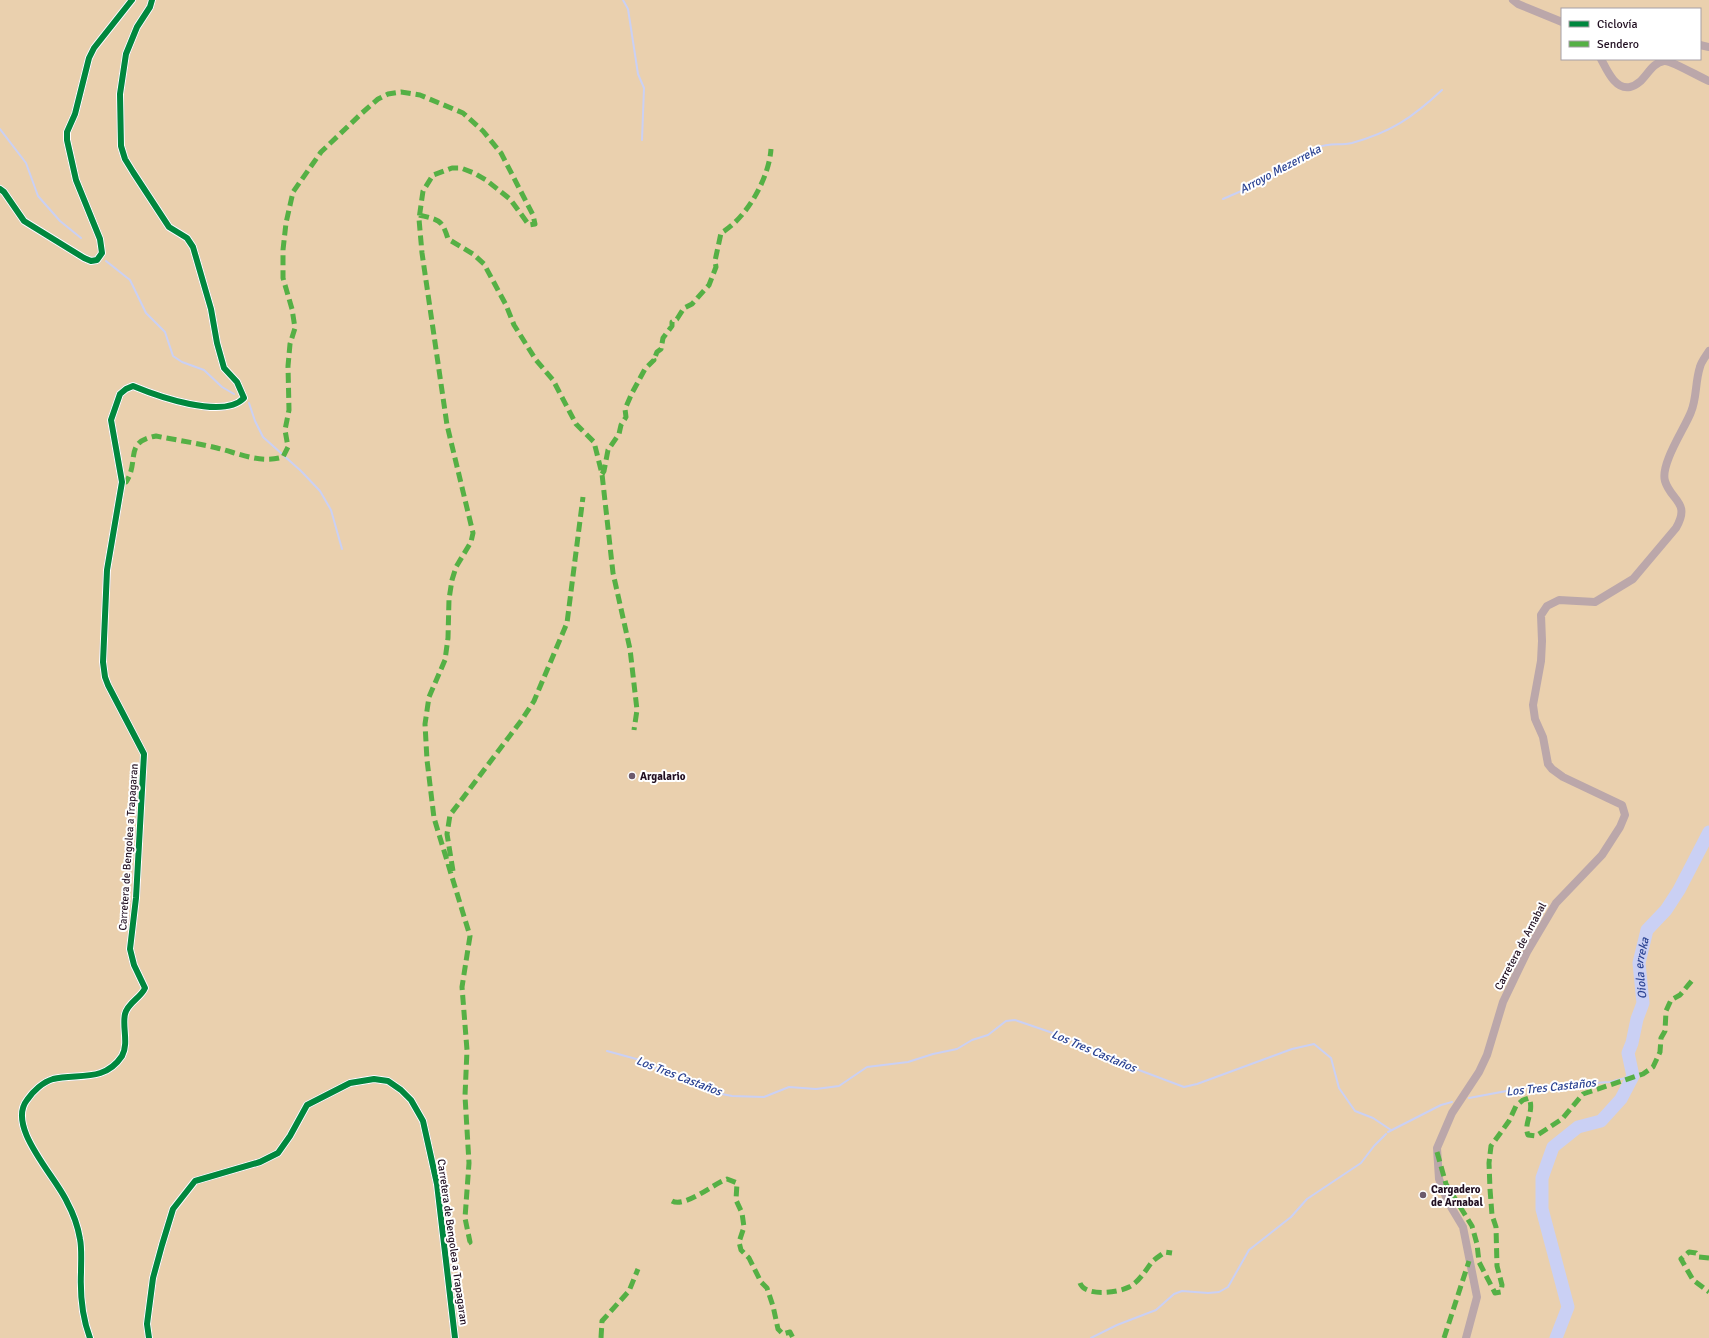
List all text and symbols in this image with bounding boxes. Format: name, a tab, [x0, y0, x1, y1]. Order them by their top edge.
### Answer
legend	[1561, 8, 1701, 60]
text: Ciclovía	[1597, 17, 1638, 32]
text: Sendero	[1597, 37, 1639, 52]
water label: Arroyo Mezerreka	[1237, 141, 1324, 197]
street label: Carretera de Bengolea a Trapagaran	[116, 763, 141, 931]
place label: Argalario	[640, 770, 686, 783]
marker: Argalario	[627, 771, 637, 781]
street label: Carretera de Arnabal	[1492, 900, 1549, 992]
water label: Oiola erreka	[1632, 935, 1653, 1000]
water label: Los Tres Castaños	[1049, 1027, 1140, 1077]
water label: Los Tres Castaños	[634, 1053, 725, 1100]
water label: Los Tres Castaños	[1505, 1075, 1598, 1100]
street label: Carretera de Bengolea a Trapagaran	[434, 1158, 471, 1326]
place label: Cargadero de Arnabal	[1431, 1183, 1483, 1209]
marker: Cargadero de Arnabal	[1418, 1190, 1428, 1200]

